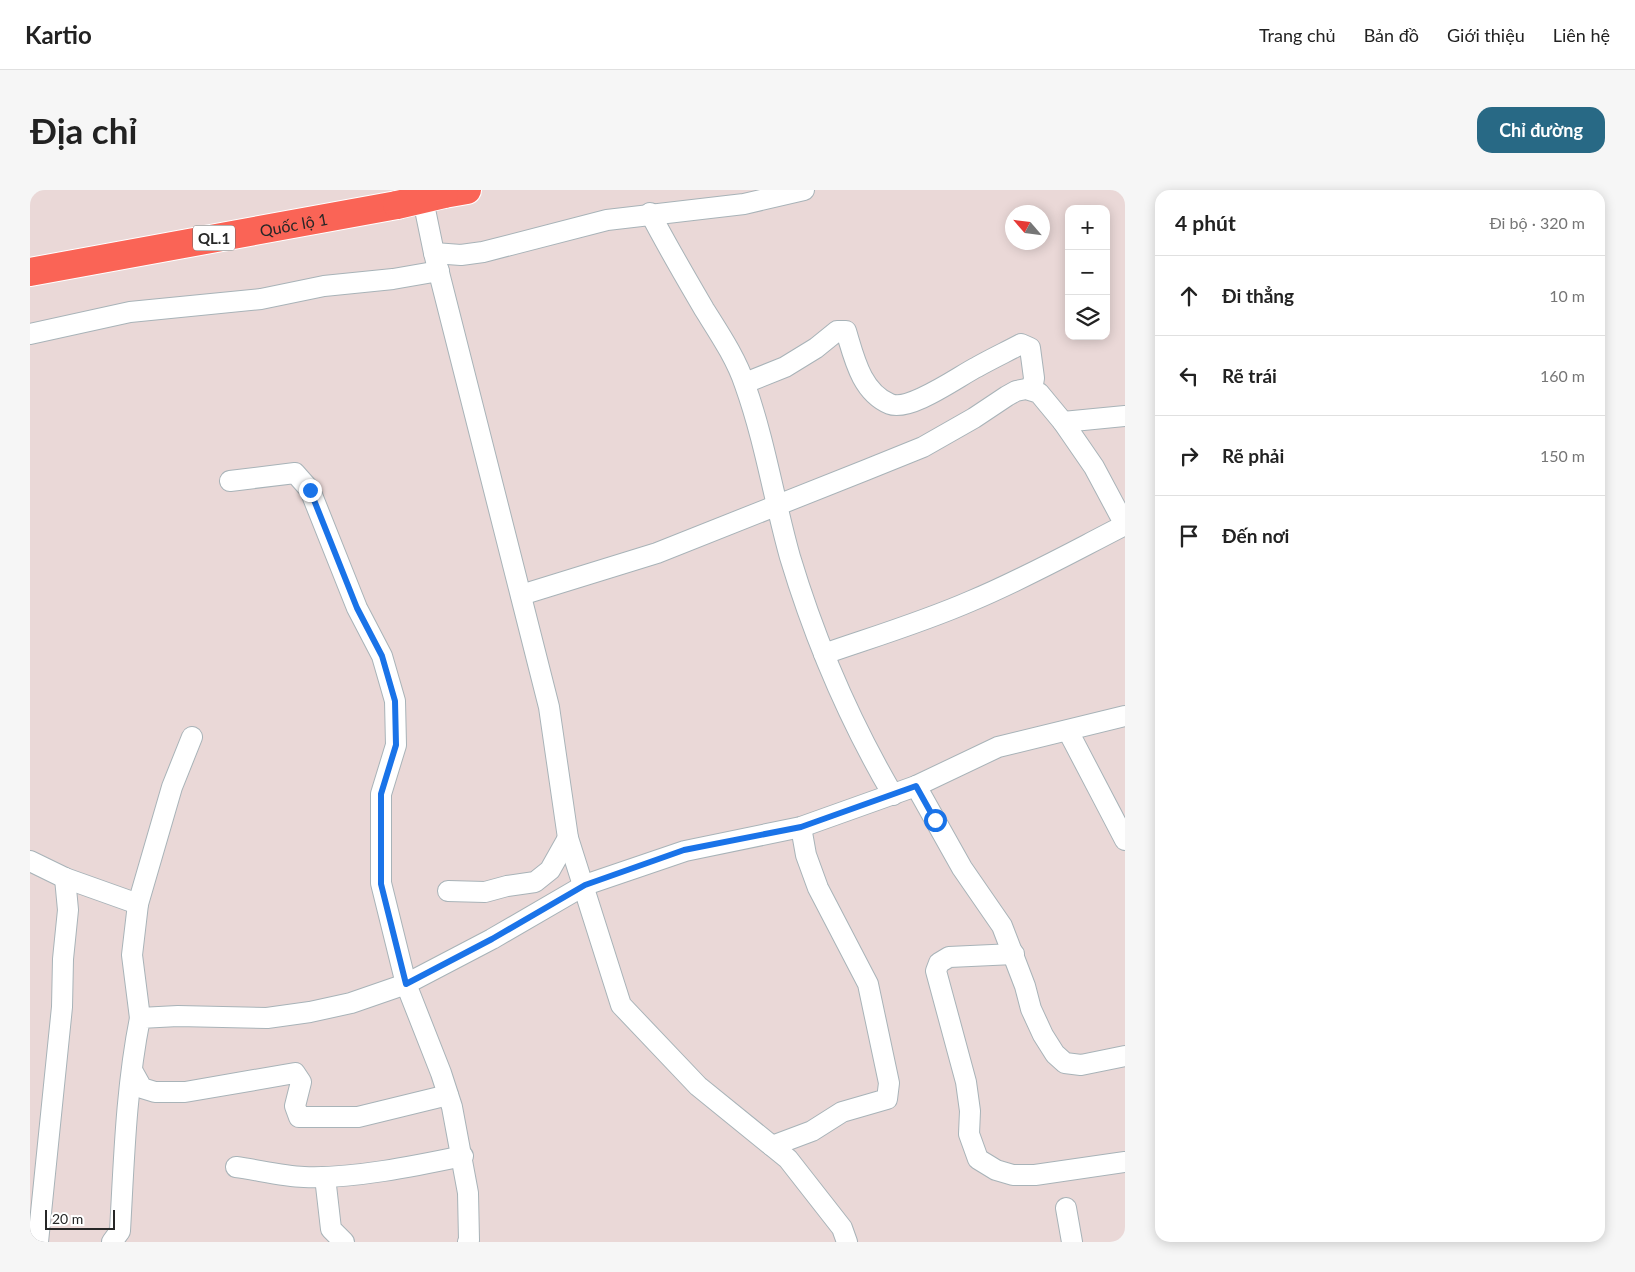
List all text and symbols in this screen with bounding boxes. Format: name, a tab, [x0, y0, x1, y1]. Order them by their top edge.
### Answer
text: Kartio	[25, 20, 92, 49]
text: Trang chủ	[1259, 24, 1336, 46]
text: Bản đồ	[1364, 24, 1419, 46]
text: Giới thiệu	[1447, 24, 1525, 46]
text: Liên hệ	[1553, 24, 1610, 46]
button: Chỉ đường	[1477, 107, 1605, 153]
text: Địa chỉ	[30, 109, 137, 151]
north arrow	[1005, 205, 1050, 250]
map controls	[1065, 205, 1110, 340]
button: +	[1065, 205, 1110, 250]
street label: Quốc lộ 1	[258, 208, 329, 239]
text: 4 phút	[1175, 210, 1236, 235]
text: Đi bộ · 320 m	[1489, 213, 1585, 232]
road number: QL.1	[193, 226, 235, 250]
button: −	[1065, 250, 1110, 295]
icon: ahead	[1175, 282, 1203, 310]
text: Đi thẳng	[1222, 284, 1294, 307]
text: 10 m	[1549, 286, 1585, 305]
button: layers	[1065, 295, 1110, 340]
icon: left	[1175, 362, 1203, 390]
text: Rẽ trái	[1222, 364, 1277, 387]
text: 160 m	[1540, 366, 1585, 385]
icon: right	[1175, 442, 1203, 470]
text: Rẽ phải	[1222, 444, 1284, 467]
text: 150 m	[1540, 446, 1585, 465]
route end	[299, 479, 322, 502]
icon: arrive	[1175, 522, 1203, 550]
text: Đến nơi	[1222, 524, 1289, 547]
route start	[924, 809, 947, 832]
scale bar	[45, 1207, 115, 1230]
text: 20 m	[52, 1210, 83, 1227]

